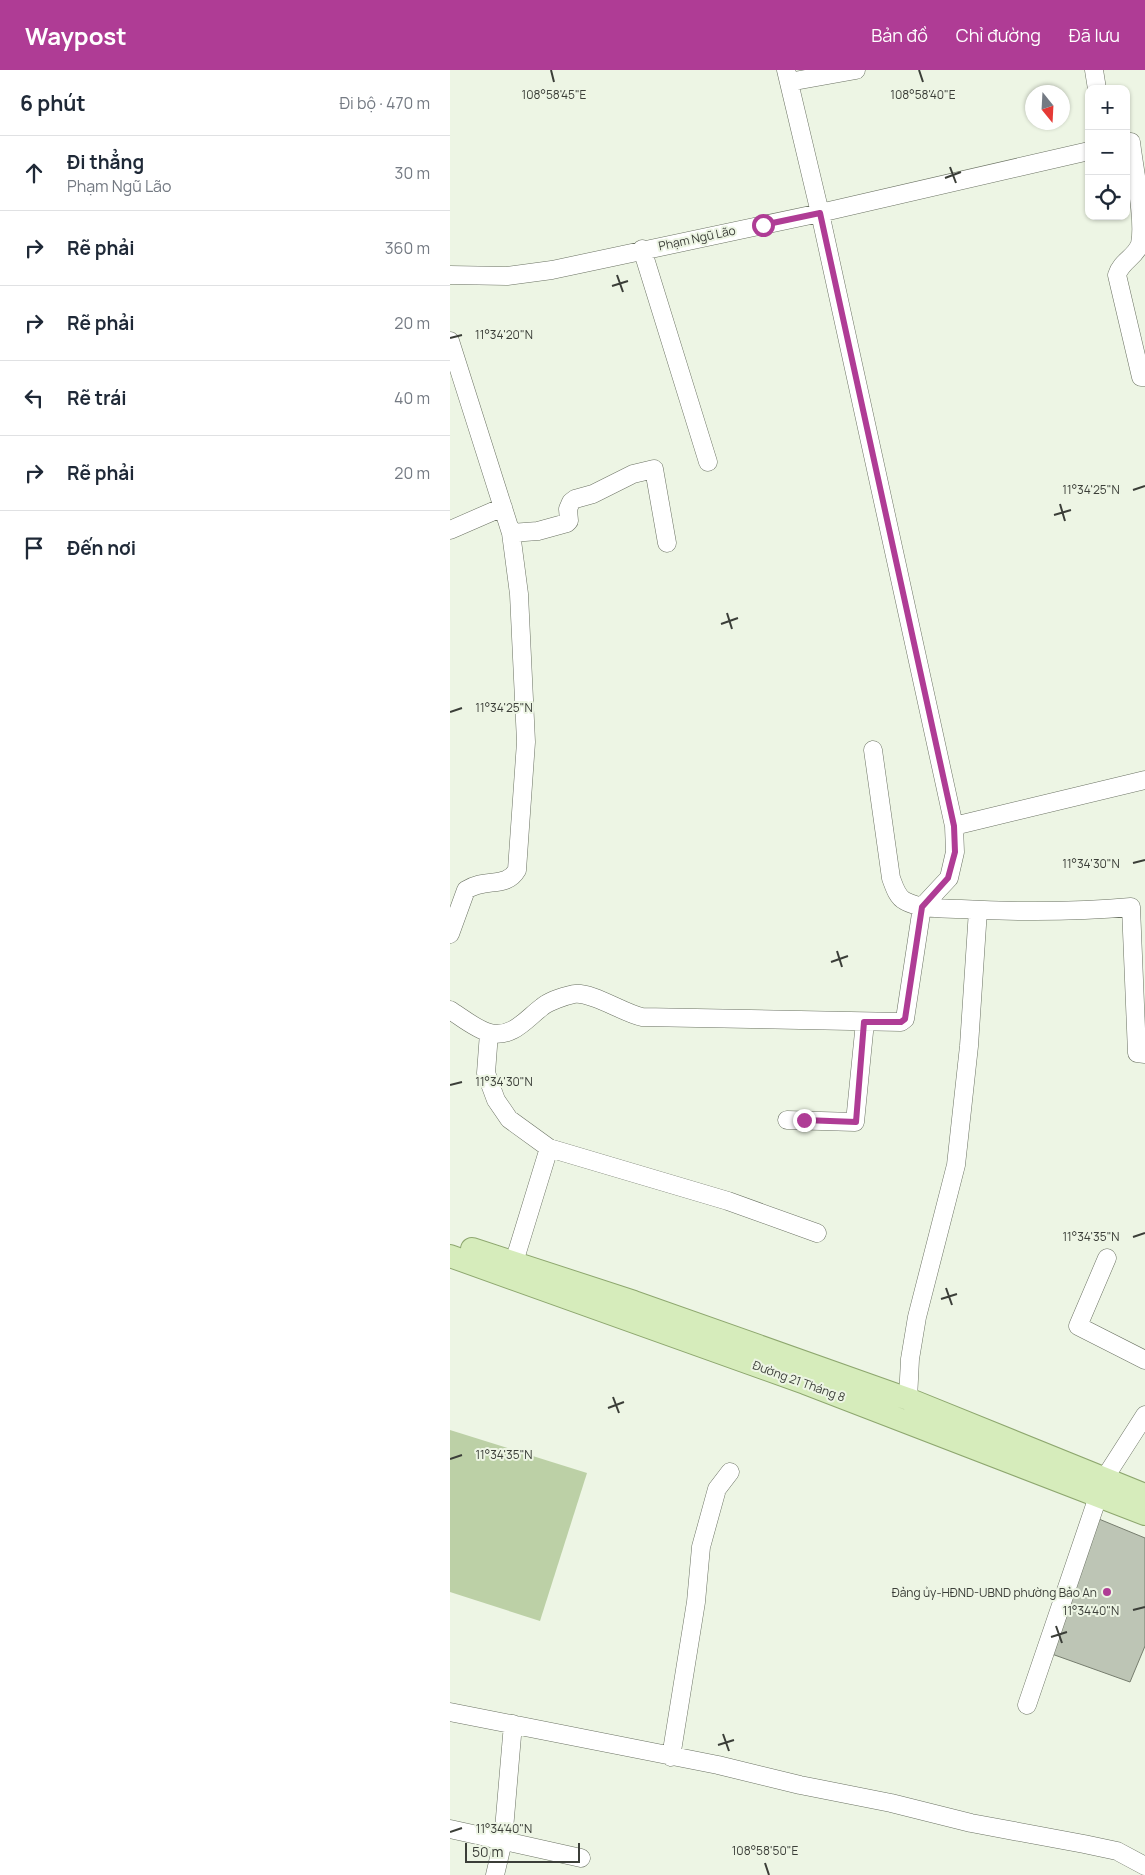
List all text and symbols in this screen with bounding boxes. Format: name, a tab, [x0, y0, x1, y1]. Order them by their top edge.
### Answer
text: Waypost	[25, 19, 127, 52]
text: Bản đồ	[871, 23, 928, 47]
text: Chỉ đường	[956, 23, 1041, 47]
text: Đã lưu	[1069, 23, 1120, 47]
north arrow	[1025, 85, 1070, 130]
map controls	[1085, 85, 1130, 220]
button: +	[1085, 85, 1130, 130]
text: 108°58'45"E	[522, 86, 587, 103]
text: 108°58'40"E	[890, 86, 956, 103]
text: 6 phút	[20, 89, 86, 117]
text: Đi bộ · 470 m	[339, 92, 430, 114]
button: −	[1085, 130, 1130, 175]
text: Đi thẳng	[67, 149, 144, 175]
icon: ahead	[20, 159, 48, 187]
text: 30 m	[395, 162, 430, 184]
text: Phạm Ngũ Lão	[67, 175, 171, 197]
button: locate	[1085, 175, 1130, 220]
route start	[752, 214, 775, 237]
street label: Phạm Ngũ Lão	[657, 222, 737, 254]
icon: right	[20, 234, 48, 262]
text: Rẽ phải	[67, 235, 135, 261]
text: 360 m	[385, 237, 430, 259]
icon: right	[20, 309, 48, 337]
text: Rẽ phải	[67, 310, 135, 336]
text: 20 m	[394, 312, 430, 334]
text: 11°34'20"N	[475, 326, 533, 343]
icon: left	[20, 384, 48, 412]
text: Rẽ trái	[67, 385, 127, 411]
text: 40 m	[394, 387, 430, 409]
icon: right	[20, 459, 48, 487]
text: Rẽ phải	[67, 460, 135, 486]
text: 20 m	[394, 462, 430, 484]
text: 11°34'25"N	[1062, 481, 1120, 498]
icon: arrive	[20, 534, 48, 562]
text: Đến nơi	[67, 535, 136, 561]
text: 11°34'25"N	[475, 699, 533, 716]
text: 11°34'30"N	[1062, 855, 1120, 872]
text: 11°34'30"N	[475, 1073, 533, 1090]
route end	[793, 1109, 816, 1132]
text: 11°34'35"N	[1062, 1228, 1120, 1245]
street label: Đường 21 Tháng 8	[750, 1356, 848, 1406]
text: 11°34'35"N	[475, 1446, 533, 1463]
place label: Đảng ủy-HĐND-UBND phường Bảo An	[892, 1584, 1097, 1601]
marker: Đảng ủy-HĐND-UBND phường Bảo An	[1101, 1586, 1113, 1598]
text: 11°34'40"N	[1063, 1602, 1119, 1619]
text: 11°34'40"N	[476, 1820, 532, 1837]
scale bar	[465, 1840, 580, 1863]
text: 50 m	[472, 1842, 503, 1861]
text: 108°58'50"E	[732, 1842, 798, 1859]

